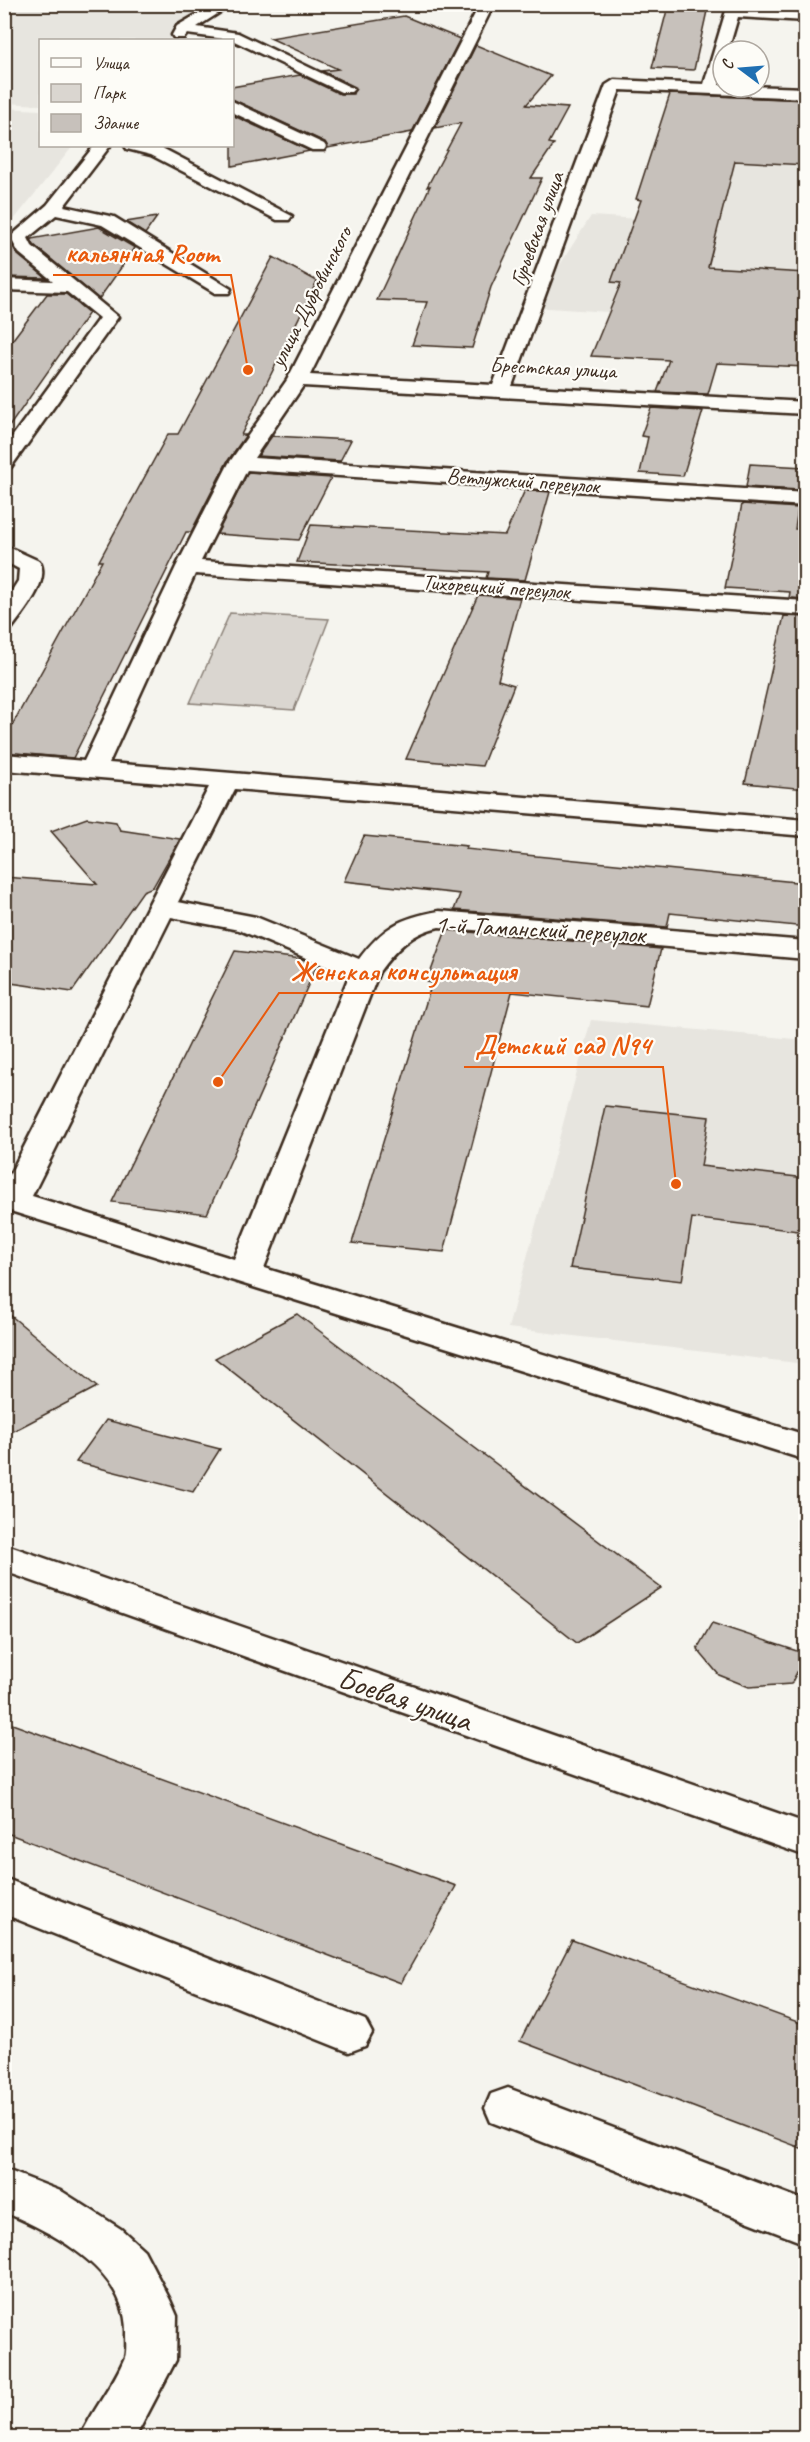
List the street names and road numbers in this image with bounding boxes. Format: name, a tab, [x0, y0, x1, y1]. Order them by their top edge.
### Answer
street label: Гурьевская улица	[503, 167, 571, 290]
street label: улица Дубровинского	[263, 220, 359, 374]
street label: Брестская улица	[489, 351, 619, 385]
street label: Ветлужский переулок	[446, 462, 602, 500]
street label: Тихорецкий переулок	[421, 568, 572, 606]
street label: 1-й Таманский переулок	[434, 907, 648, 951]
street label: Боевая улица	[333, 1657, 479, 1742]

